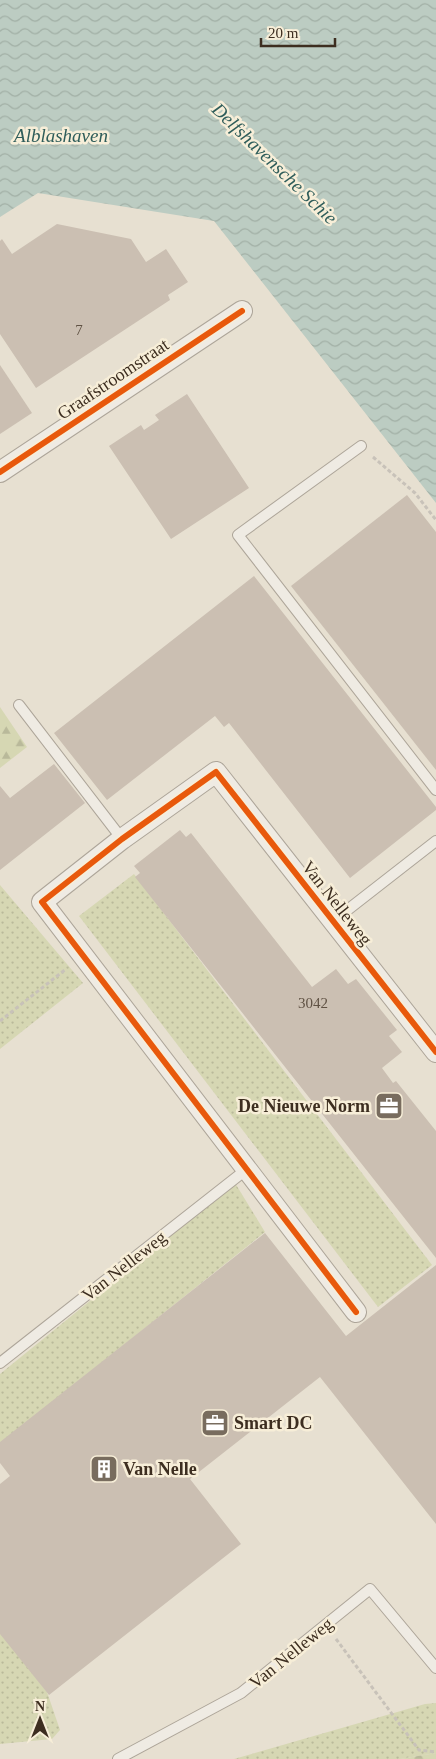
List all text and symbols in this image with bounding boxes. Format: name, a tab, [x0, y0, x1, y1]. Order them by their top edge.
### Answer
scale bar	[261, 15, 335, 47]
text: 20 m	[268, 25, 299, 41]
water label: Delfshavensche Schie	[207, 98, 341, 228]
water label: Alblashaven	[12, 125, 108, 146]
house number: 7	[75, 322, 83, 338]
street label: Graafstroomstraat	[54, 334, 172, 424]
street label: Van Nelleweg	[298, 857, 376, 949]
house number: 3042	[298, 995, 328, 1011]
office icon: De Nieuwe Norm	[374, 1091, 404, 1121]
place label: De Nieuwe Norm	[238, 1096, 370, 1116]
street label: Van Nelleweg	[78, 1227, 170, 1305]
office icon: Smart DC	[200, 1408, 230, 1438]
place label: Smart DC	[234, 1413, 313, 1433]
building icon: Van Nelle	[89, 1454, 119, 1484]
place label: Van Nelle	[123, 1459, 197, 1479]
street label: Van Nelleweg	[245, 1613, 337, 1693]
north arrow	[15, 1694, 65, 1744]
text: N	[35, 1699, 45, 1714]

